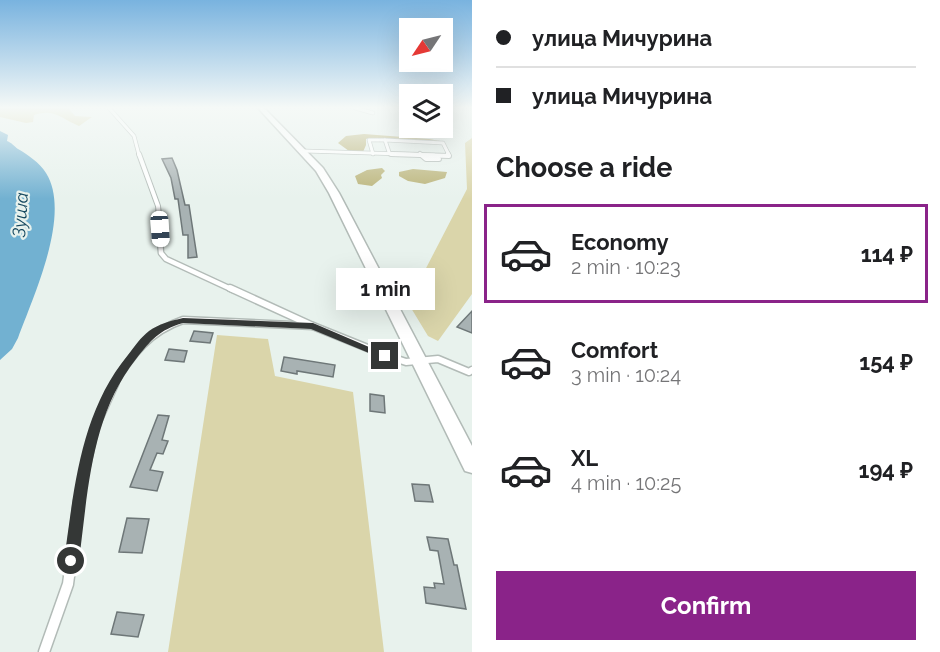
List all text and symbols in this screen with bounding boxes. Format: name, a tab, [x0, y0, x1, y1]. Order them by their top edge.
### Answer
north arrow	[399, 18, 453, 72]
map controls	[399, 18, 453, 138]
text: улица Мичурина	[532, 25, 712, 51]
text: улица Мичурина	[532, 83, 712, 109]
button: layers	[399, 84, 453, 138]
text: Choose a ride	[496, 152, 672, 183]
water label: Зуша	[8, 191, 32, 238]
car	[150, 210, 170, 248]
icon: car	[499, 227, 553, 281]
text: Economy	[571, 229, 669, 255]
text: 114 ₽	[861, 241, 913, 267]
text: 2 min · 10:23	[571, 255, 681, 279]
callout: 1 min	[336, 269, 434, 311]
text: 1 min	[360, 277, 411, 301]
icon: car	[499, 335, 553, 389]
text: Comfort	[571, 337, 658, 363]
route end	[371, 342, 398, 369]
text: 154 ₽	[859, 349, 913, 375]
text: 3 min · 10:24	[571, 363, 681, 387]
icon: car	[499, 443, 553, 497]
text: XL	[571, 445, 598, 471]
text: 194 ₽	[859, 457, 913, 483]
text: 4 min · 10:25	[571, 471, 681, 495]
route start	[57, 547, 84, 574]
button: Confirm	[496, 571, 916, 640]

